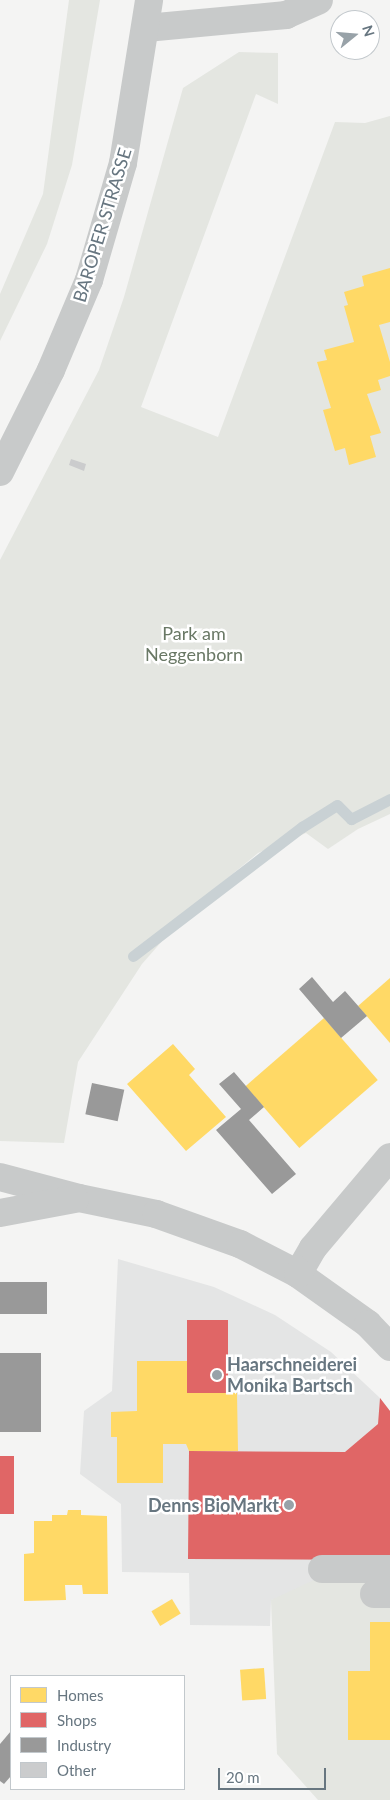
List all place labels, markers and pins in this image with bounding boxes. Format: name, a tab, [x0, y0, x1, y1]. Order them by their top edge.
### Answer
place label: Haarschneiderei Monika Bartsch	[227, 1354, 357, 1396]
marker: Haarschneiderei Monika Bartsch	[211, 1369, 223, 1381]
place label: Denns BioMarkt	[148, 1494, 279, 1516]
marker: Denns BioMarkt	[283, 1499, 295, 1511]

